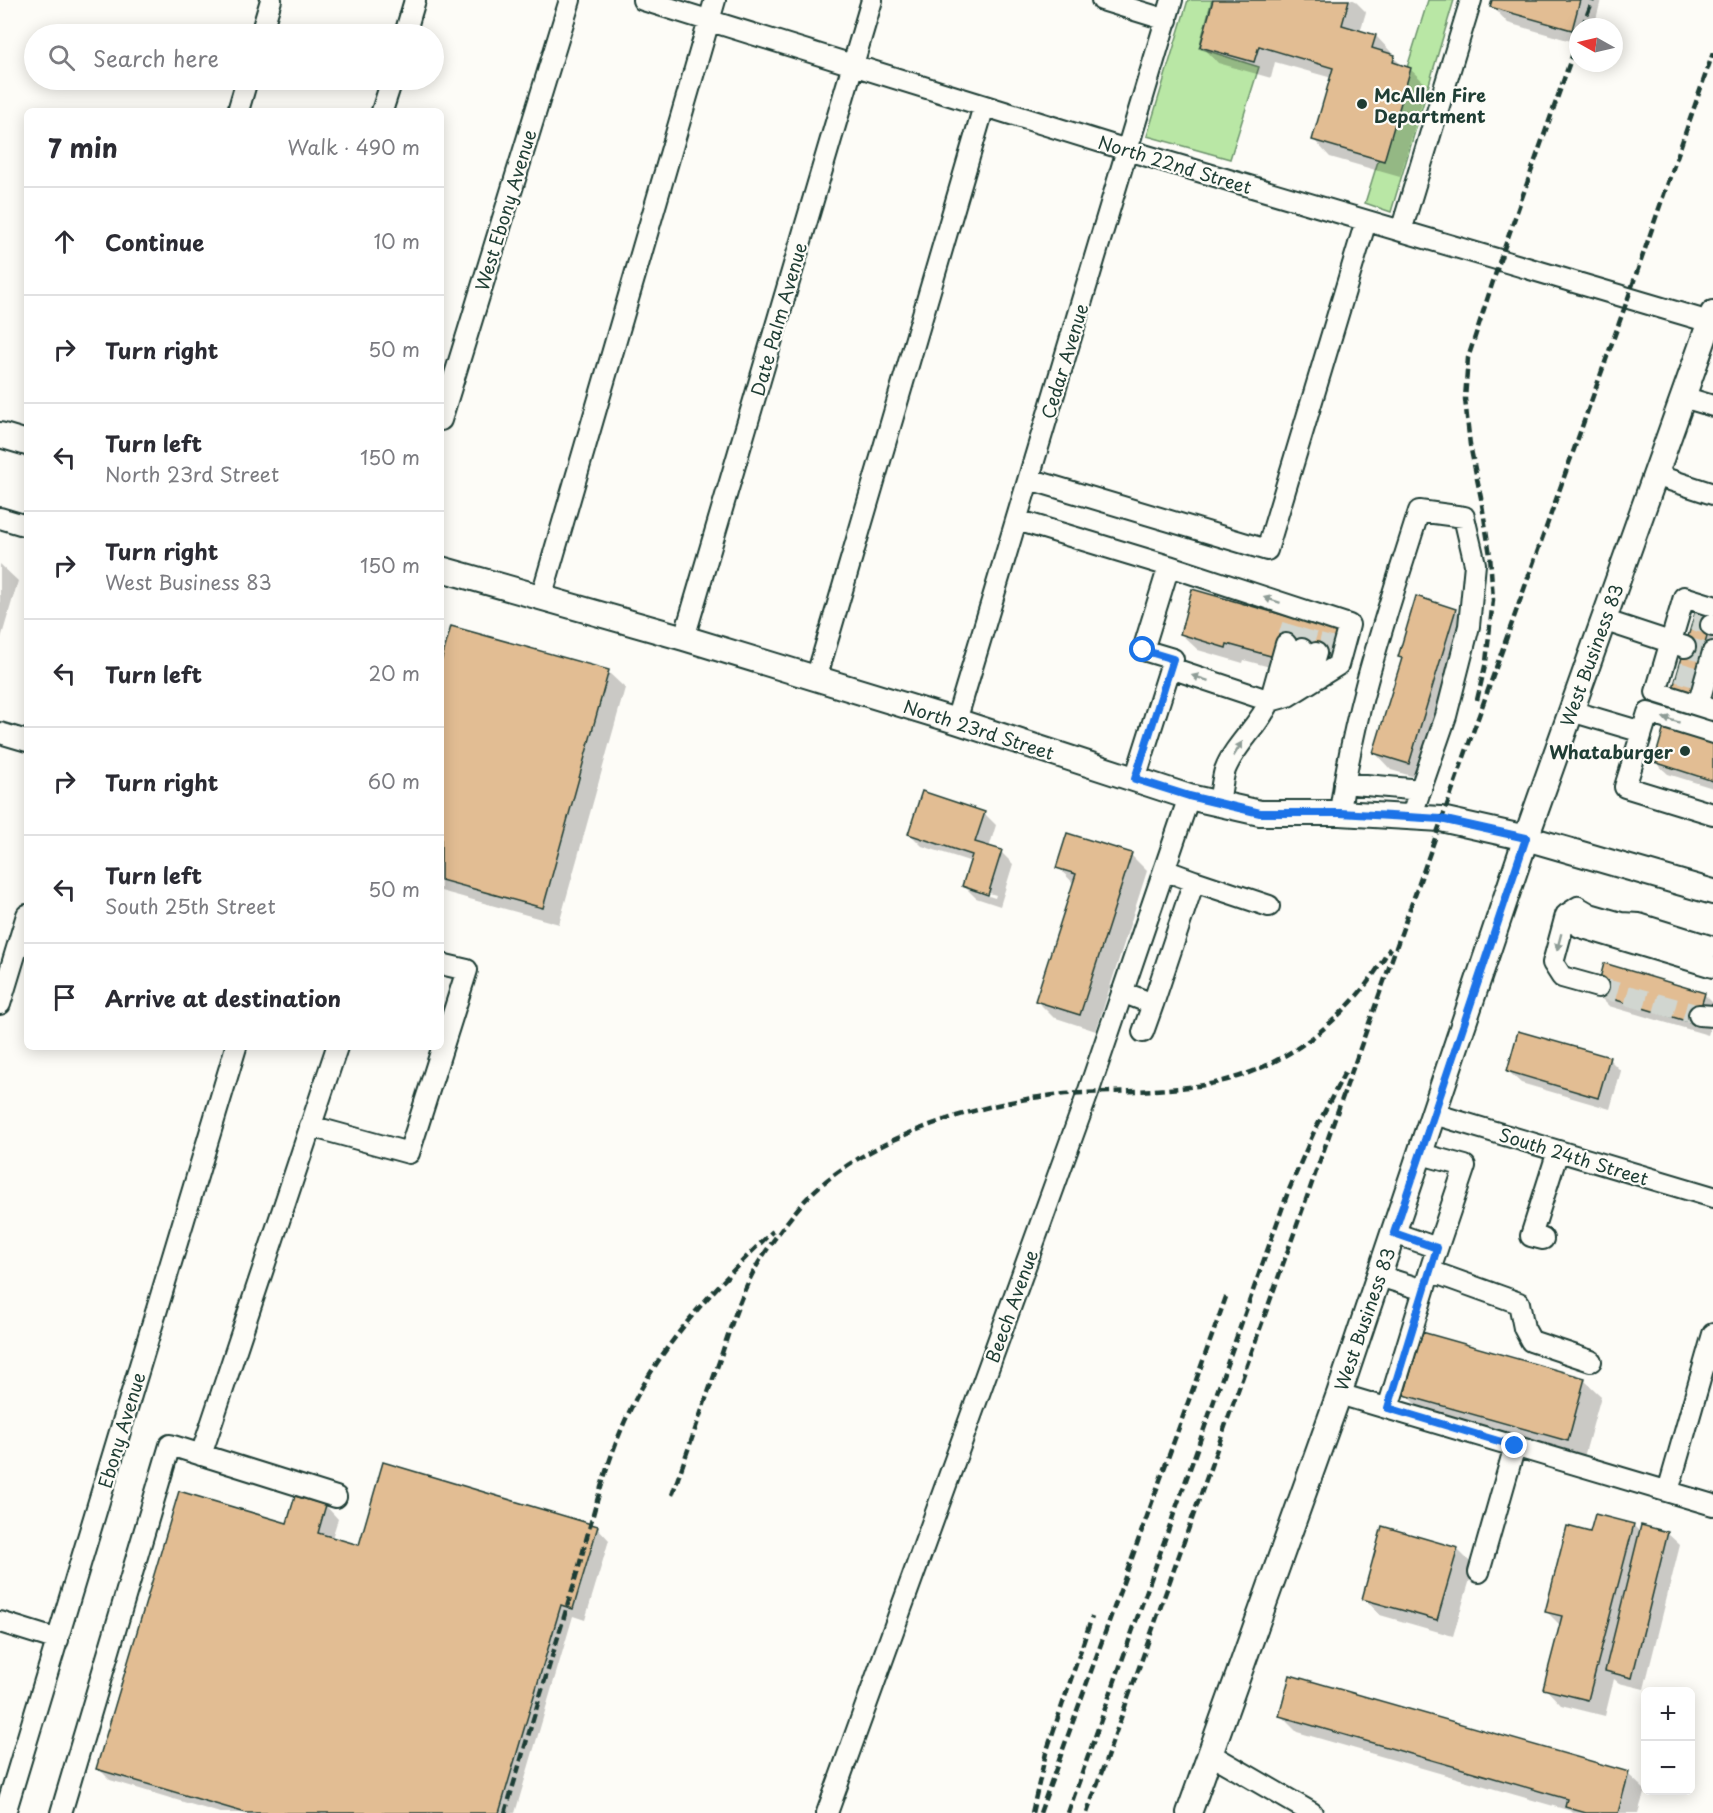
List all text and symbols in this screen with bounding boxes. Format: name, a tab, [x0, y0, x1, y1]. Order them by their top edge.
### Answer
north arrow	[1569, 18, 1623, 72]
search box	[24, 24, 444, 90]
icon: search	[45, 41, 78, 74]
text: Search here	[93, 41, 219, 74]
place label: McAllen Fire Department	[1374, 81, 1486, 129]
marker: McAllen Fire Department	[1355, 97, 1369, 111]
street label: West Ebony Avenue	[468, 126, 542, 294]
text: 7 min	[48, 128, 118, 167]
street label: North 22nd Street	[1095, 128, 1255, 200]
text: Walk · 490 m	[287, 132, 420, 162]
icon: ahead	[48, 225, 81, 258]
text: Continue	[105, 225, 204, 258]
text: 10 m	[373, 226, 420, 256]
street label: Date Palm Avenue	[743, 239, 813, 399]
street label: Cedar Avenue	[1034, 300, 1094, 422]
icon: right	[48, 333, 81, 366]
text: Turn right	[105, 333, 218, 366]
text: 50 m	[368, 334, 420, 364]
text: Turn left	[105, 426, 202, 459]
icon: left	[48, 441, 81, 474]
text: 150 m	[360, 442, 420, 472]
text: North 23rd Street	[105, 459, 279, 489]
text: Turn right	[105, 534, 218, 567]
icon: right	[48, 549, 81, 582]
text: 150 m	[360, 550, 420, 580]
text: West Business 83	[105, 567, 272, 597]
street label: West Business 83	[1553, 580, 1629, 730]
one-way arrow	[1263, 595, 1281, 604]
route start	[1129, 636, 1155, 662]
icon: left	[48, 657, 81, 690]
text: Turn left	[105, 657, 202, 690]
text: 20 m	[368, 658, 420, 688]
one-way arrow	[1191, 673, 1209, 682]
street label: North 23rd Street	[900, 692, 1058, 766]
one-way arrow	[1662, 715, 1680, 724]
place label: Whataburger	[1549, 738, 1674, 765]
one-way arrow	[1232, 741, 1243, 757]
marker: Whataburger	[1678, 744, 1692, 758]
icon: right	[48, 765, 81, 798]
text: Turn right	[105, 765, 218, 798]
text: 60 m	[368, 766, 420, 796]
text: Turn left	[105, 858, 202, 891]
icon: left	[48, 873, 81, 906]
text: 50 m	[368, 874, 420, 904]
text: South 25th Street	[105, 891, 276, 921]
one-way arrow	[1553, 933, 1563, 951]
icon: arrive	[48, 981, 81, 1014]
text: Arrive at destination	[105, 981, 341, 1014]
street label: South 24th Street	[1496, 1120, 1652, 1192]
street label: West Business 83	[1327, 1244, 1401, 1394]
street label: Beech Avenue	[978, 1246, 1044, 1366]
street label: Ebony Avenue	[91, 1369, 152, 1491]
route end	[1501, 1432, 1527, 1458]
map controls	[1641, 1687, 1695, 1795]
button: +	[1641, 1687, 1695, 1741]
button: −	[1641, 1741, 1695, 1795]

